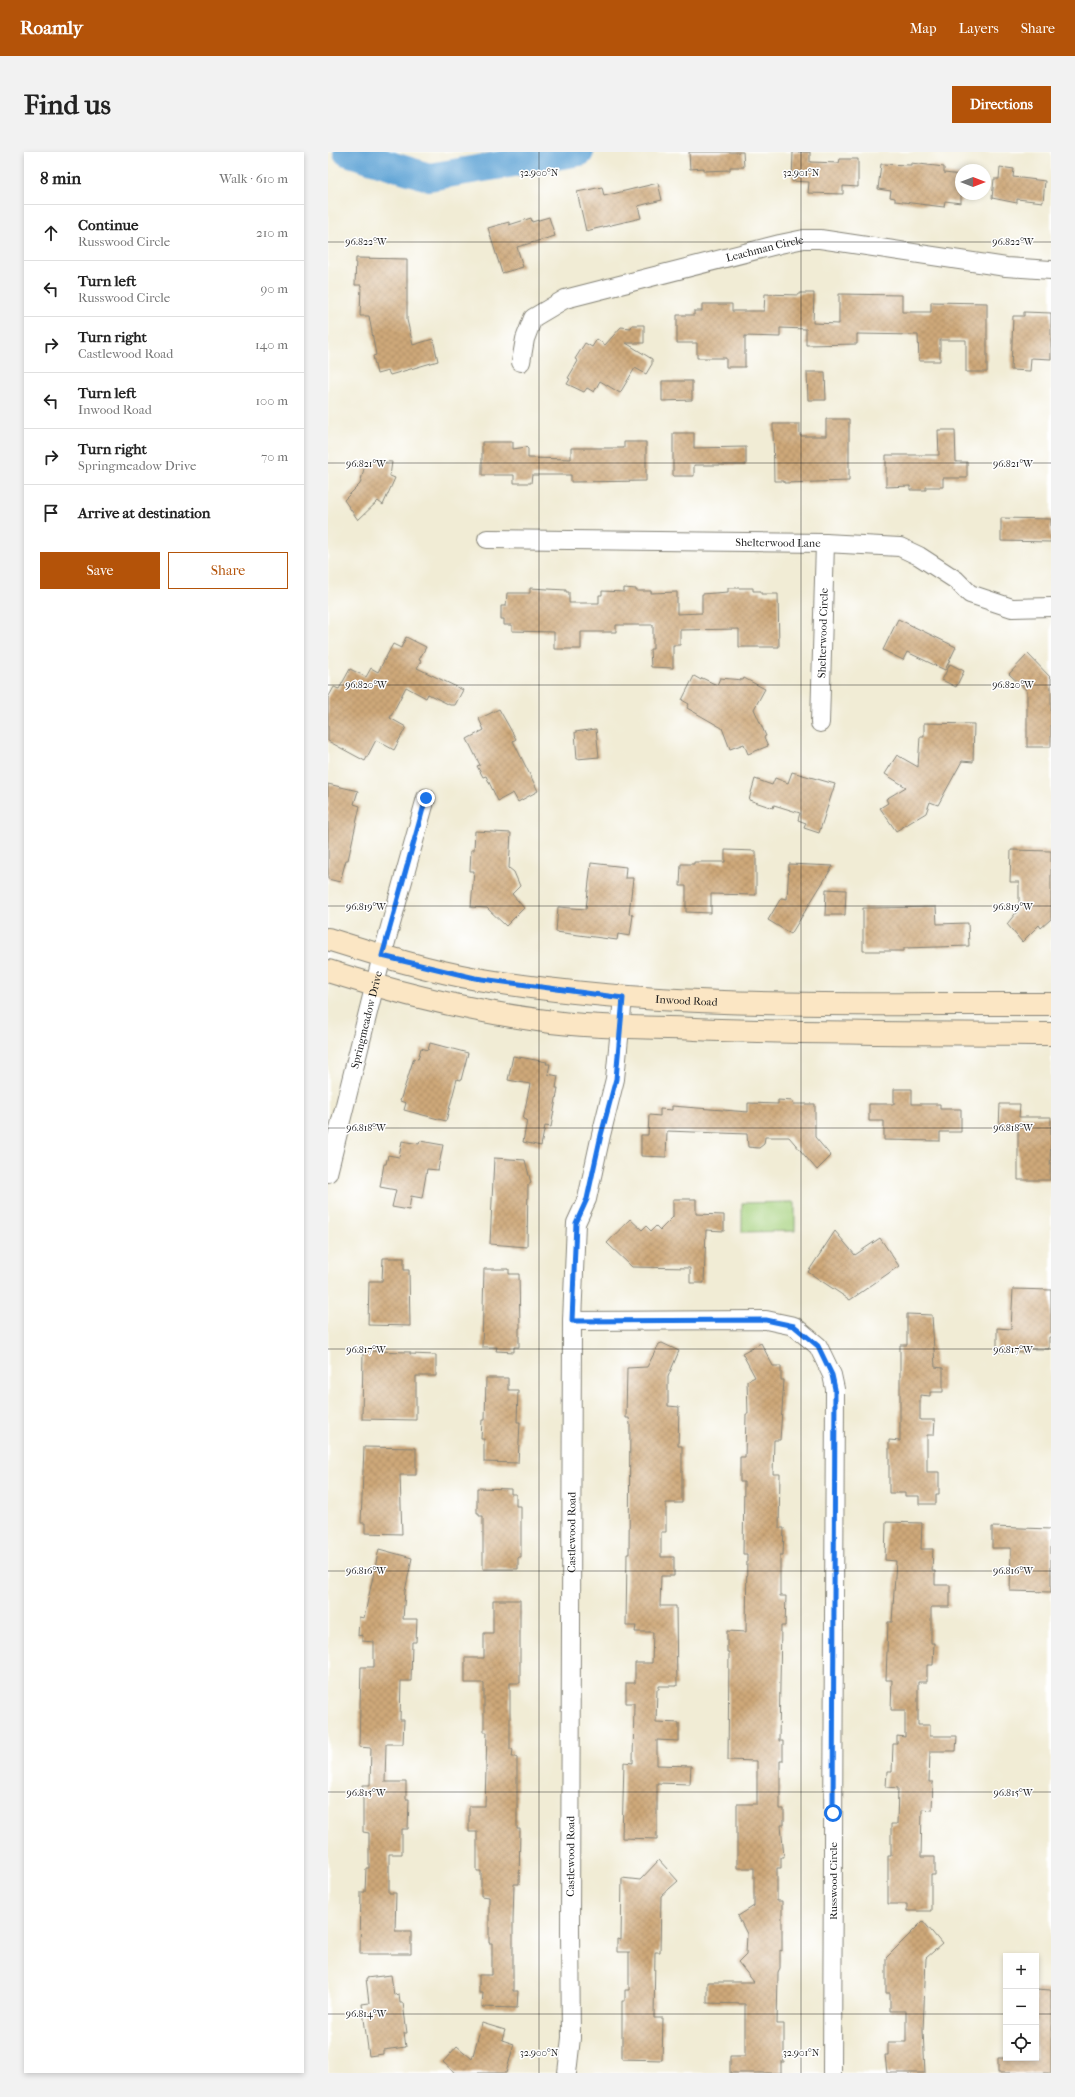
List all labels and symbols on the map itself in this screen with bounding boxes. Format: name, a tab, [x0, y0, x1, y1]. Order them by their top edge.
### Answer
north arrow	[955, 164, 991, 200]
text: 32.900°N	[520, 167, 559, 179]
text: 32.901°N	[783, 167, 820, 179]
street label: Leachman Circle	[724, 233, 805, 265]
text: 96.822°W	[345, 236, 388, 248]
text: 96.822°W	[992, 236, 1035, 248]
text: 96.821°W	[346, 458, 387, 470]
text: 96.821°W	[993, 458, 1034, 470]
street label: Shelterwood Lane	[735, 536, 821, 550]
street label: Shelterwood Circle	[815, 587, 831, 678]
text: 96.820°W	[345, 679, 388, 691]
text: 96.820°W	[992, 679, 1035, 691]
route end	[417, 789, 435, 807]
text: 96.819°W	[346, 901, 387, 913]
text: 96.819°W	[993, 901, 1034, 913]
street label: Springmeadow Drive	[348, 969, 385, 1070]
street label: Inwood Road	[655, 993, 719, 1009]
text: 96.818°W	[346, 1122, 387, 1134]
text: 96.818°W	[993, 1122, 1034, 1134]
text: 96.817°W	[346, 1344, 387, 1356]
text: 96.817°W	[993, 1344, 1034, 1356]
street label: Castlewood Road	[565, 1491, 578, 1573]
text: 96.816°W	[346, 1565, 387, 1577]
text: 96.816°W	[993, 1565, 1034, 1577]
text: 96.815°W	[347, 1787, 387, 1799]
text: 96.815°W	[994, 1787, 1034, 1799]
route start	[824, 1804, 842, 1822]
street label: Castlewood Road	[564, 1815, 577, 1897]
street label: Russwood Circle	[827, 1841, 840, 1920]
text: 96.814°W	[346, 2008, 387, 2020]
text: 32.900°N	[520, 2047, 559, 2059]
text: 32.901°N	[783, 2047, 820, 2059]

